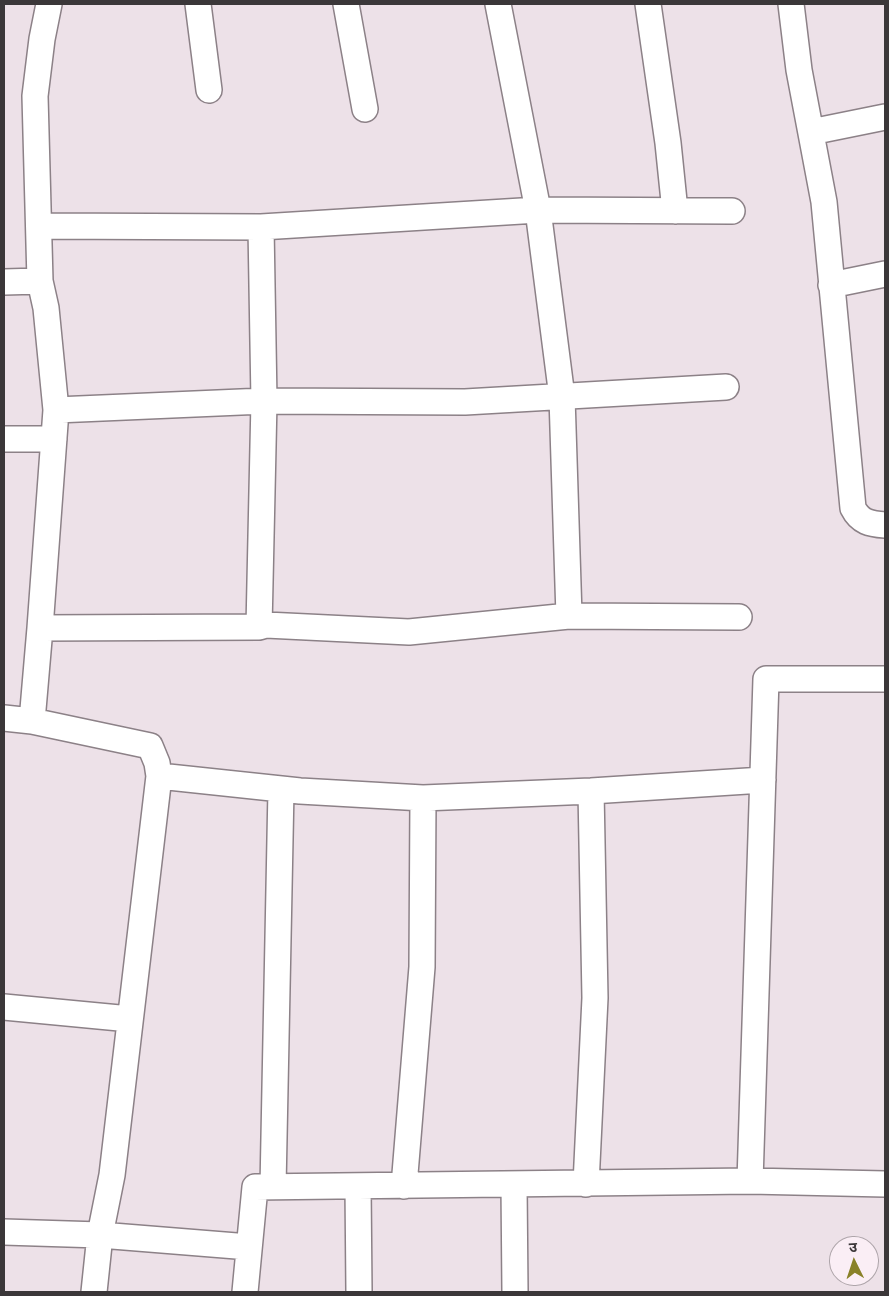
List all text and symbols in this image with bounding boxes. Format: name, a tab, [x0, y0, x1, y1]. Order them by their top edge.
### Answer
north arrow	[829, 1236, 879, 1286]
text: उ	[848, 1237, 858, 1256]

